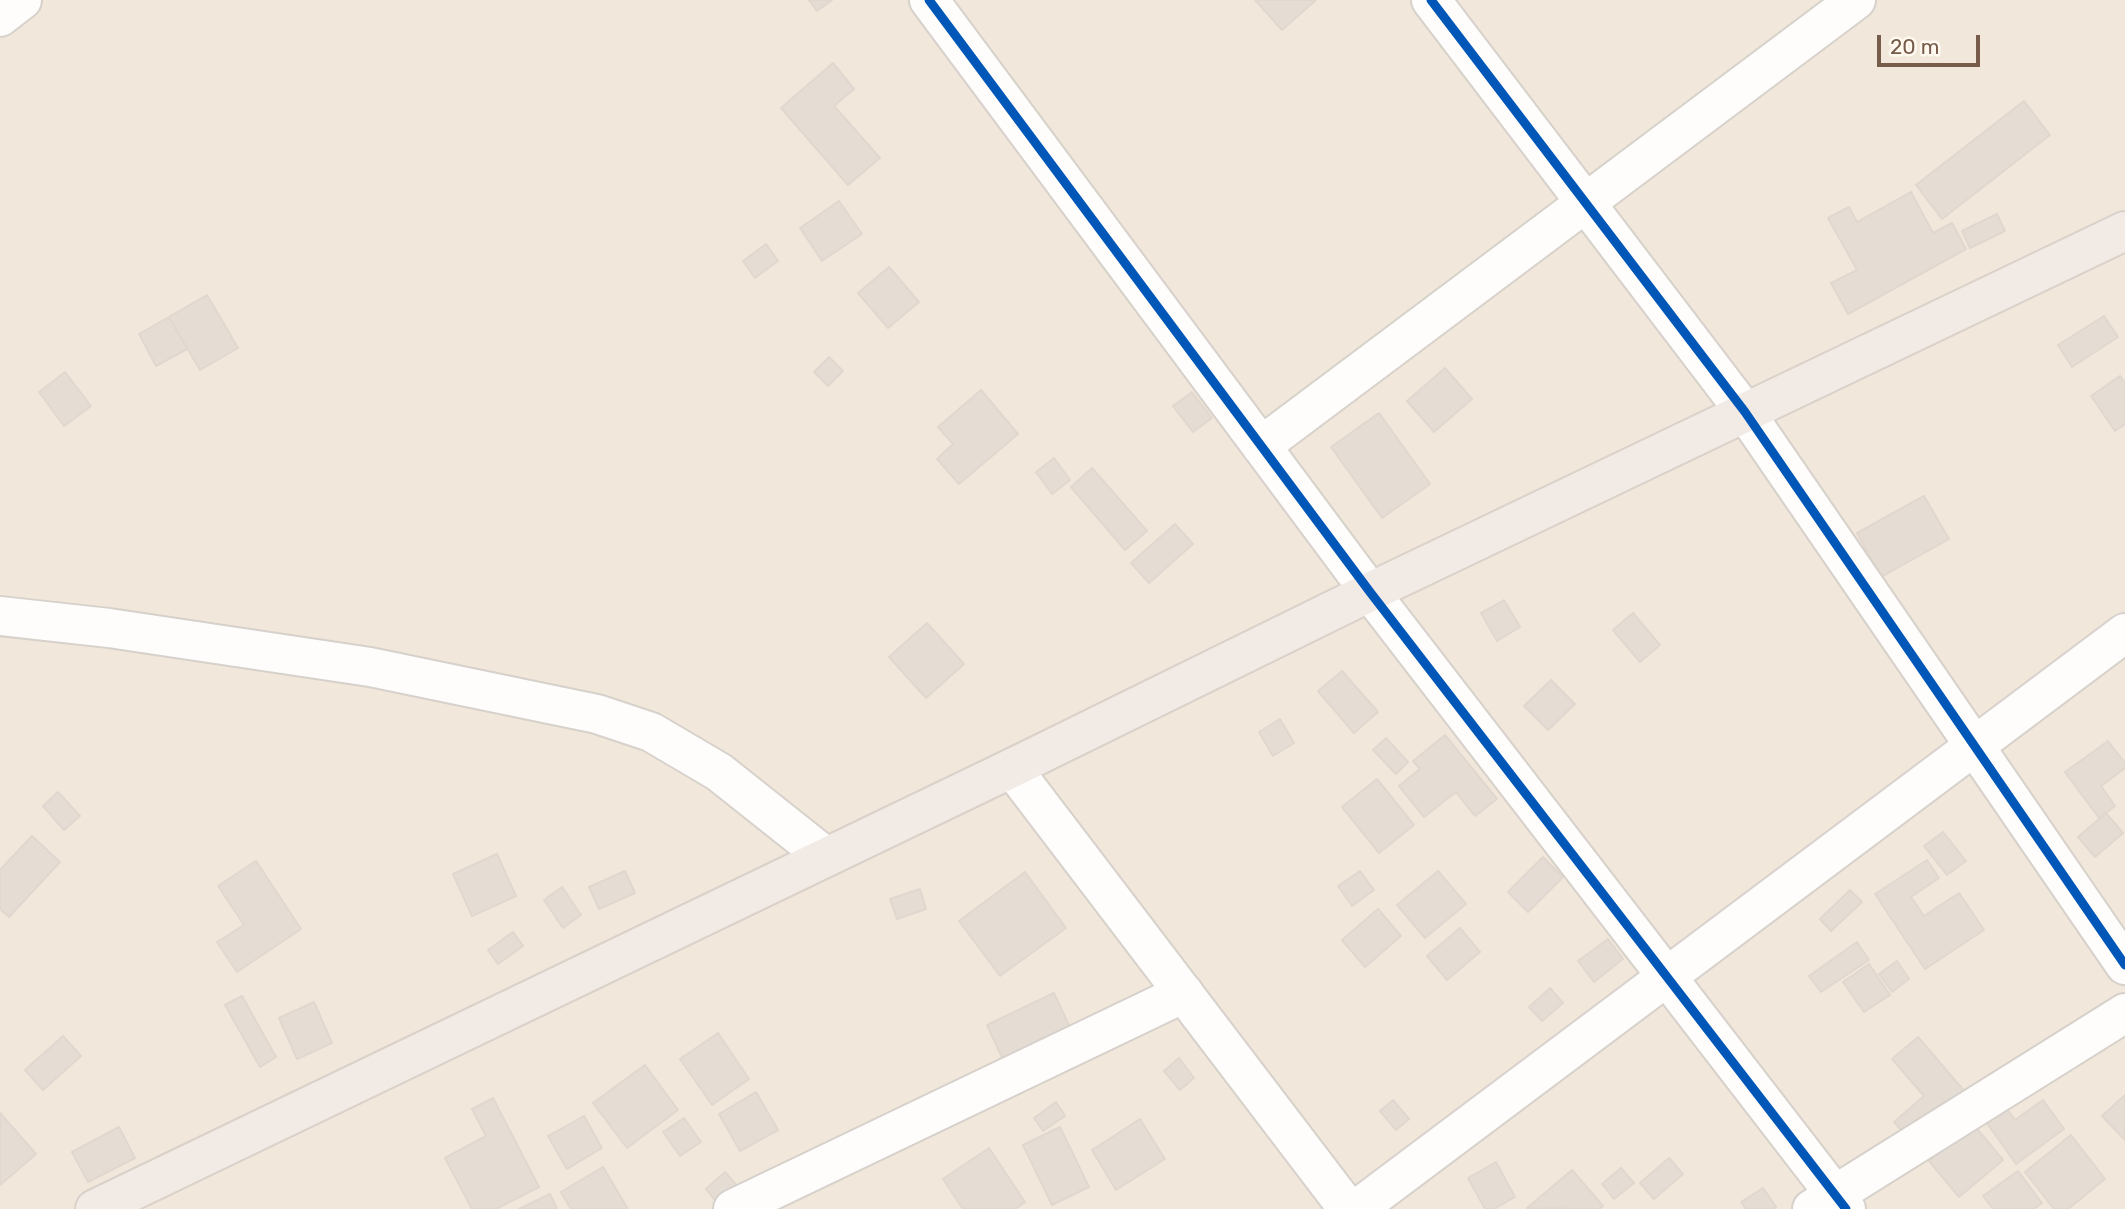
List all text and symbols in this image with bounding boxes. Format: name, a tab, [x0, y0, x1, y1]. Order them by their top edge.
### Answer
scale bar	[1880, 21, 1983, 65]
text: 20 m	[1890, 34, 1939, 59]

